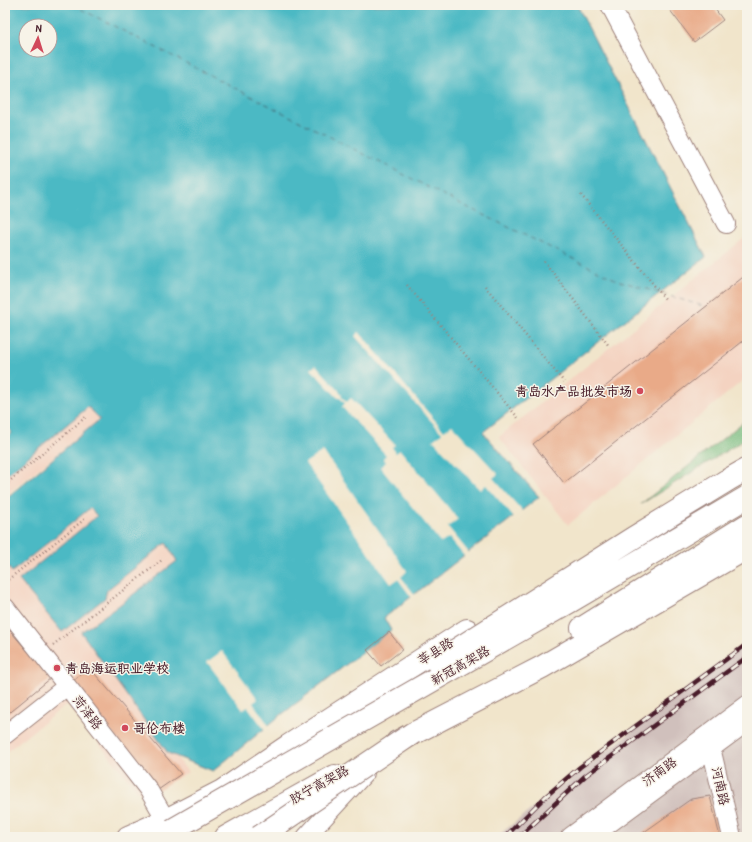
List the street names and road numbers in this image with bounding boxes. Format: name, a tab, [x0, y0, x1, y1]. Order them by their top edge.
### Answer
street label: 莘县路	[414, 633, 456, 669]
street label: 新冠高架路	[427, 641, 493, 689]
street label: 菏泽路	[69, 691, 107, 733]
street label: 济南路	[638, 752, 680, 790]
street label: 胶宁高架路	[286, 760, 352, 808]
street label: 河南路	[708, 765, 734, 807]

